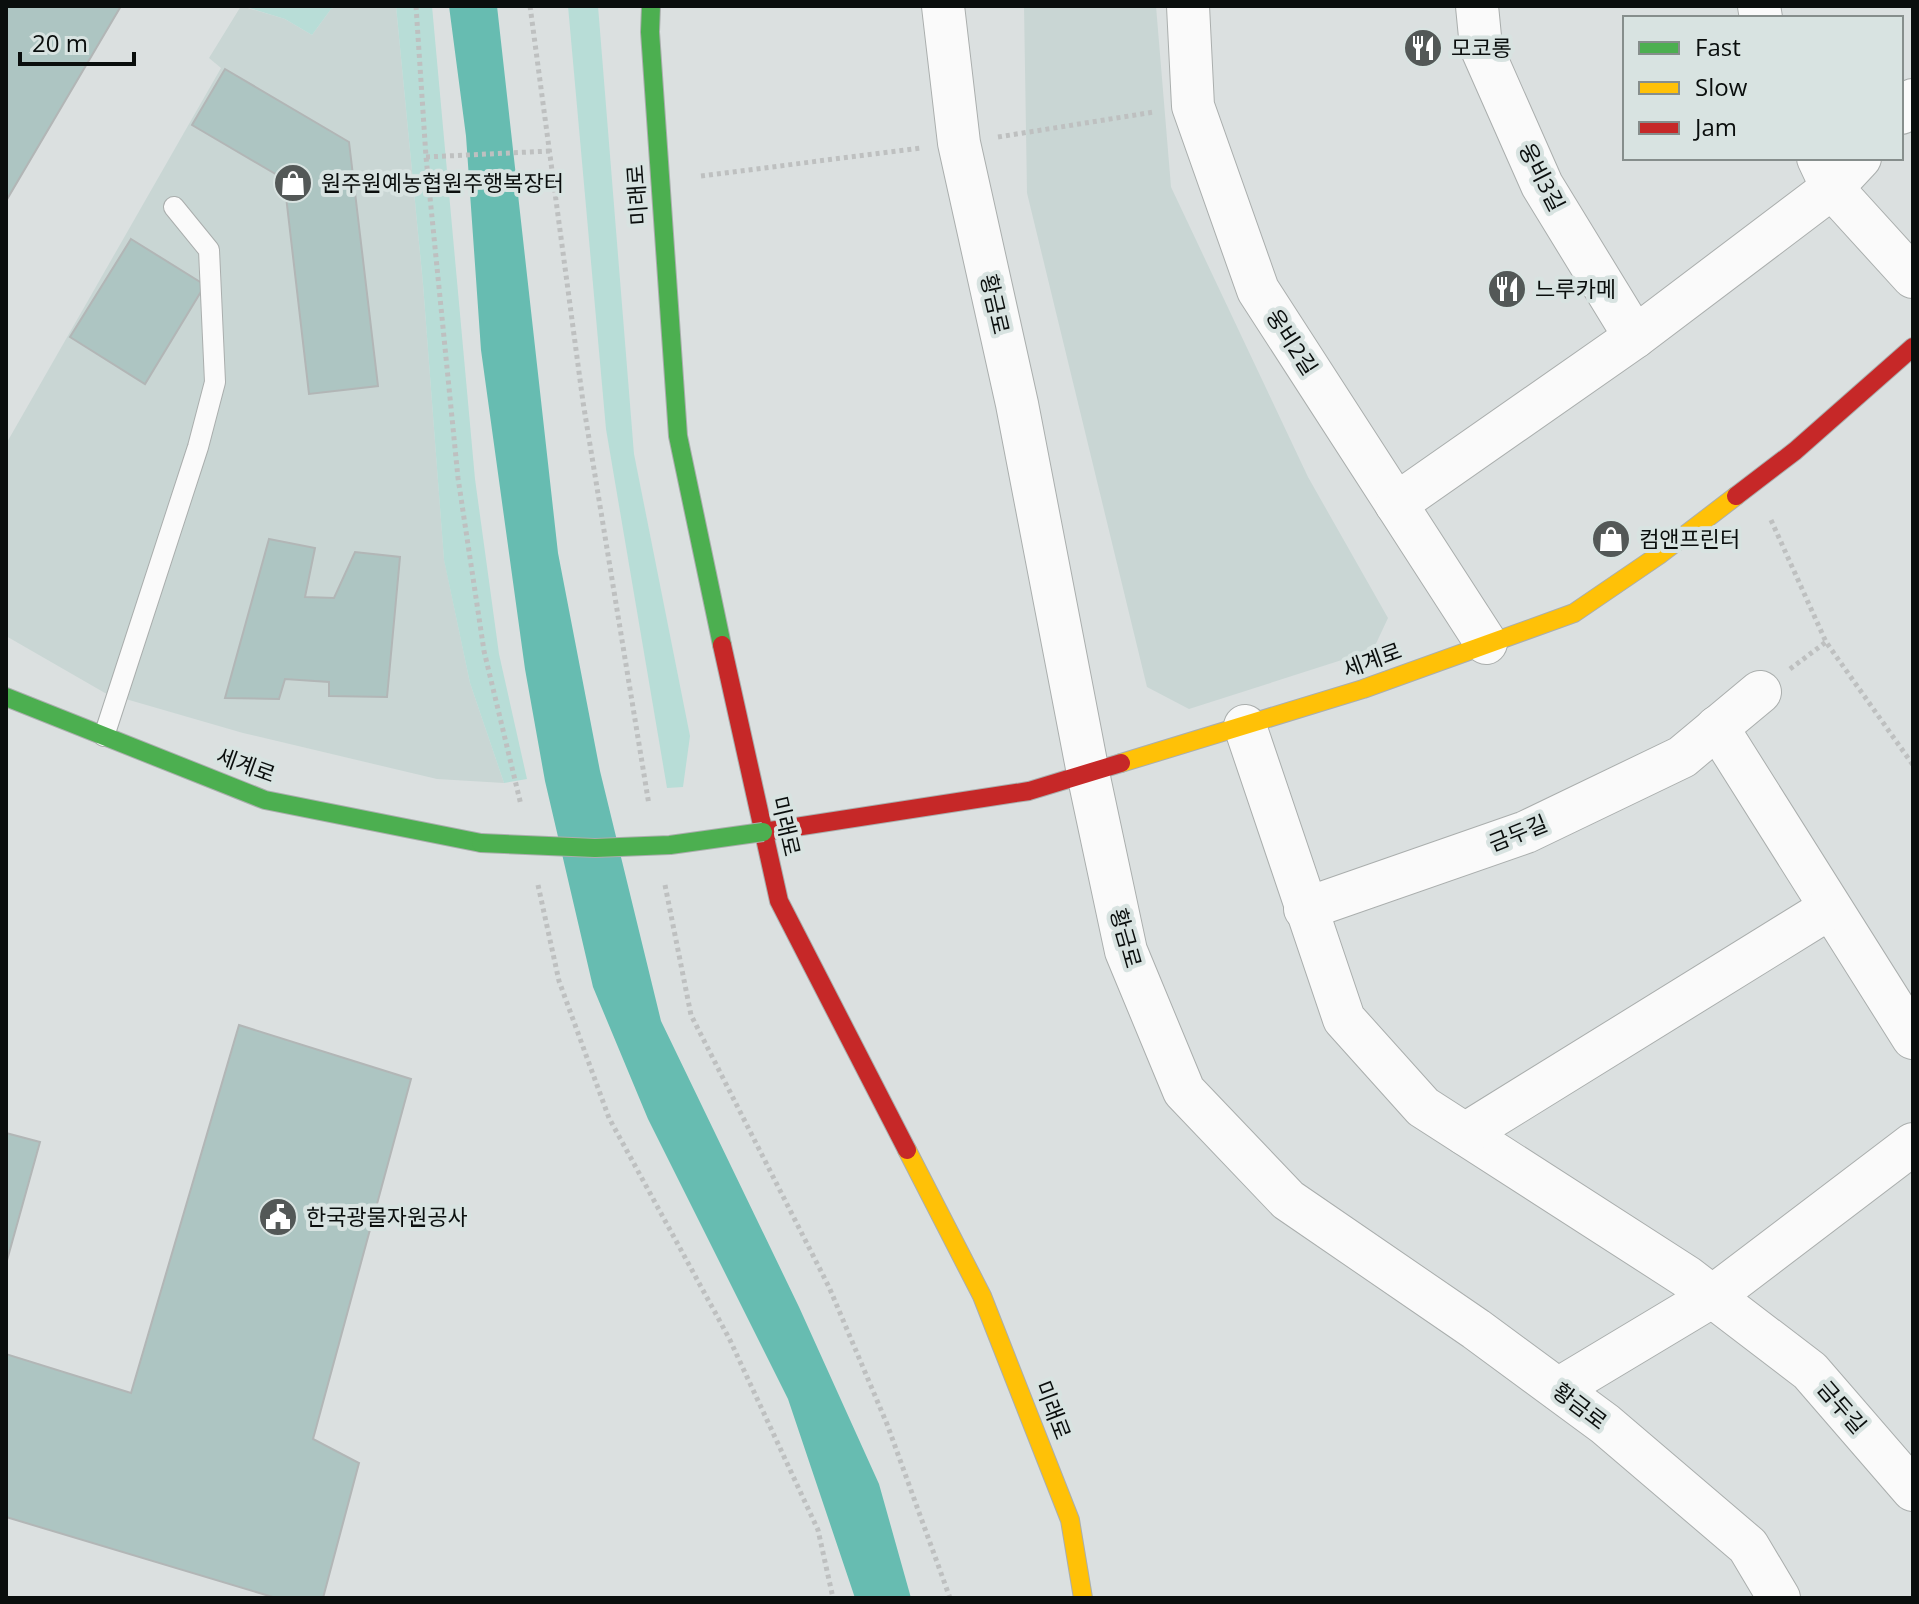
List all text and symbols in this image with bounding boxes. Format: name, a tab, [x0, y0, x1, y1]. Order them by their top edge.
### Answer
scale bar	[20, 16, 134, 66]
legend	[1623, 16, 1903, 160]
text: 20 m	[32, 26, 88, 59]
restaurant icon: 모코롱	[1402, 27, 1444, 69]
text: Fast	[1695, 30, 1741, 63]
place label: 모코롱	[1451, 32, 1512, 62]
text: Slow	[1695, 70, 1748, 103]
text: Jam	[1693, 110, 1737, 143]
street label: 웅비3길	[1513, 137, 1573, 216]
shop icon: 원주원예농협원주행복장터	[272, 162, 314, 204]
street label: 미래로	[619, 164, 653, 226]
place label: 원주원예농협원주행복장터	[321, 167, 564, 197]
restaurant icon: 느루카메	[1486, 268, 1528, 310]
street label: 황금로	[975, 271, 1017, 337]
place label: 느루카메	[1535, 273, 1616, 303]
street label: 웅비2길	[1260, 303, 1325, 380]
shop icon: 컴앤프린터	[1590, 518, 1632, 560]
place label: 컴앤프린터	[1639, 523, 1740, 553]
street label: 세계로	[1338, 635, 1405, 684]
street label: 세계로	[213, 740, 280, 789]
street label: 미래로	[766, 793, 808, 859]
street label: 금두길	[1484, 807, 1551, 857]
street label: 황금로	[1104, 904, 1150, 971]
public building icon: 한국광물자원공사	[257, 1196, 299, 1238]
place label: 한국광물자원공사	[306, 1201, 468, 1231]
street label: 금두길	[1812, 1374, 1874, 1439]
street label: 황금로	[1547, 1375, 1614, 1435]
street label: 미래로	[1029, 1376, 1079, 1443]

